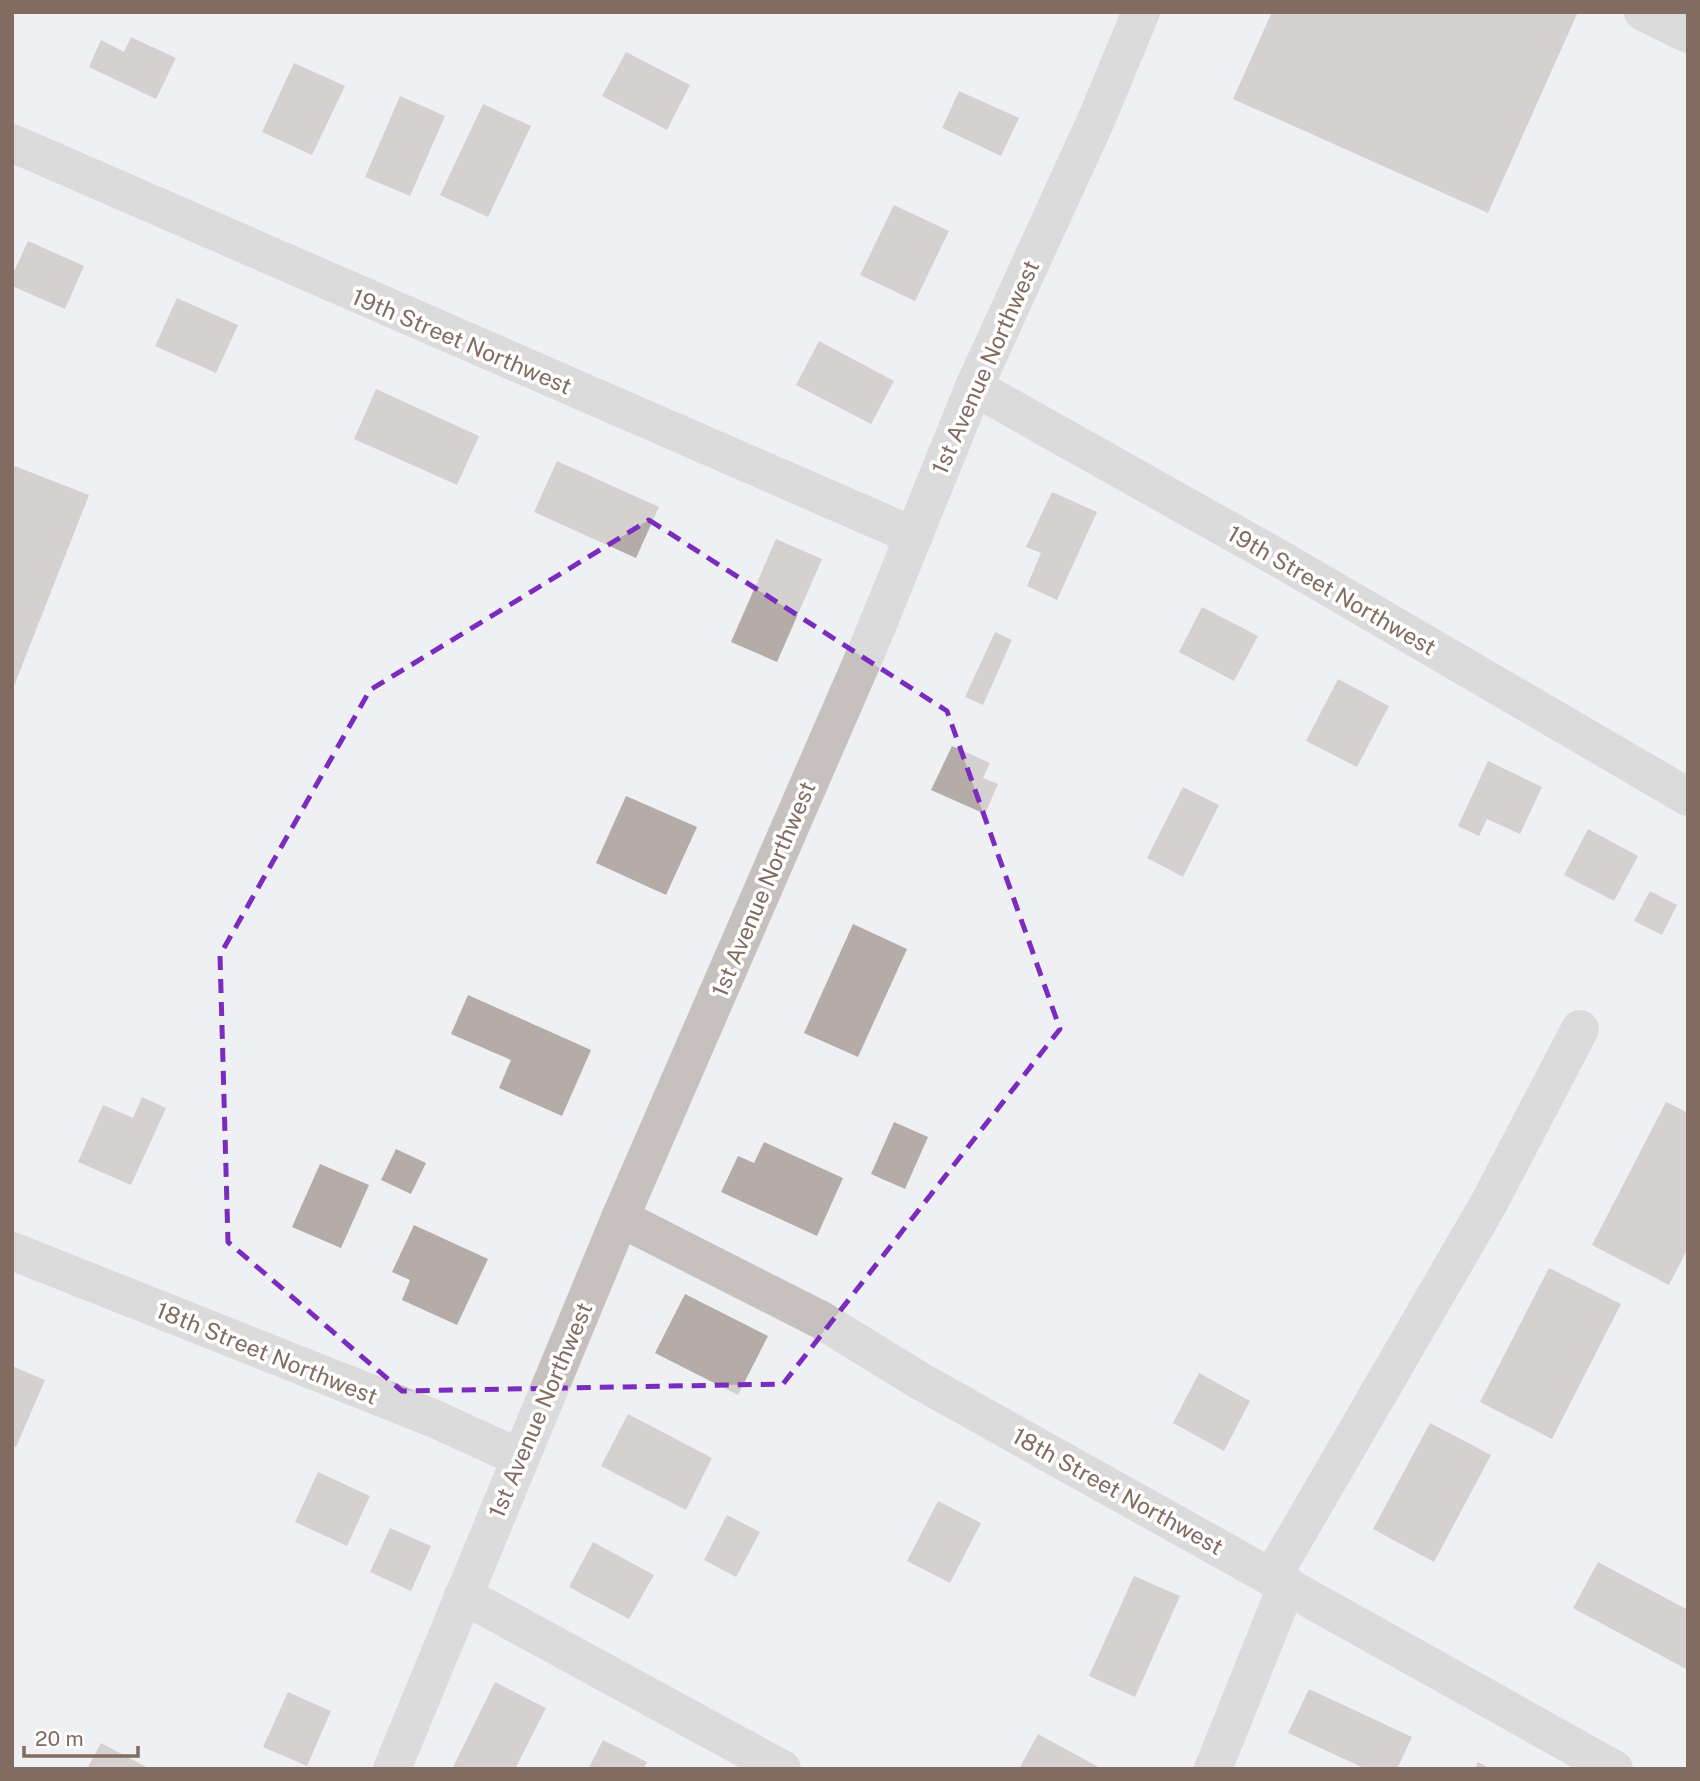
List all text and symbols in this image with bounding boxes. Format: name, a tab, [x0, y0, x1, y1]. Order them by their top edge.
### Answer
street label: 1st Avenue Northwest	[926, 256, 1044, 478]
street label: 19th Street Northwest	[348, 282, 576, 400]
street label: 19th Street Northwest	[1223, 519, 1441, 661]
street label: 1st Avenue Northwest	[705, 777, 821, 1001]
street label: 18th Street Northwest	[152, 1296, 382, 1410]
street label: 1st Avenue Northwest	[482, 1298, 598, 1522]
street label: 18th Street Northwest	[1008, 1422, 1228, 1560]
scale bar	[24, 1714, 138, 1758]
text: 20 m	[35, 1726, 84, 1751]

